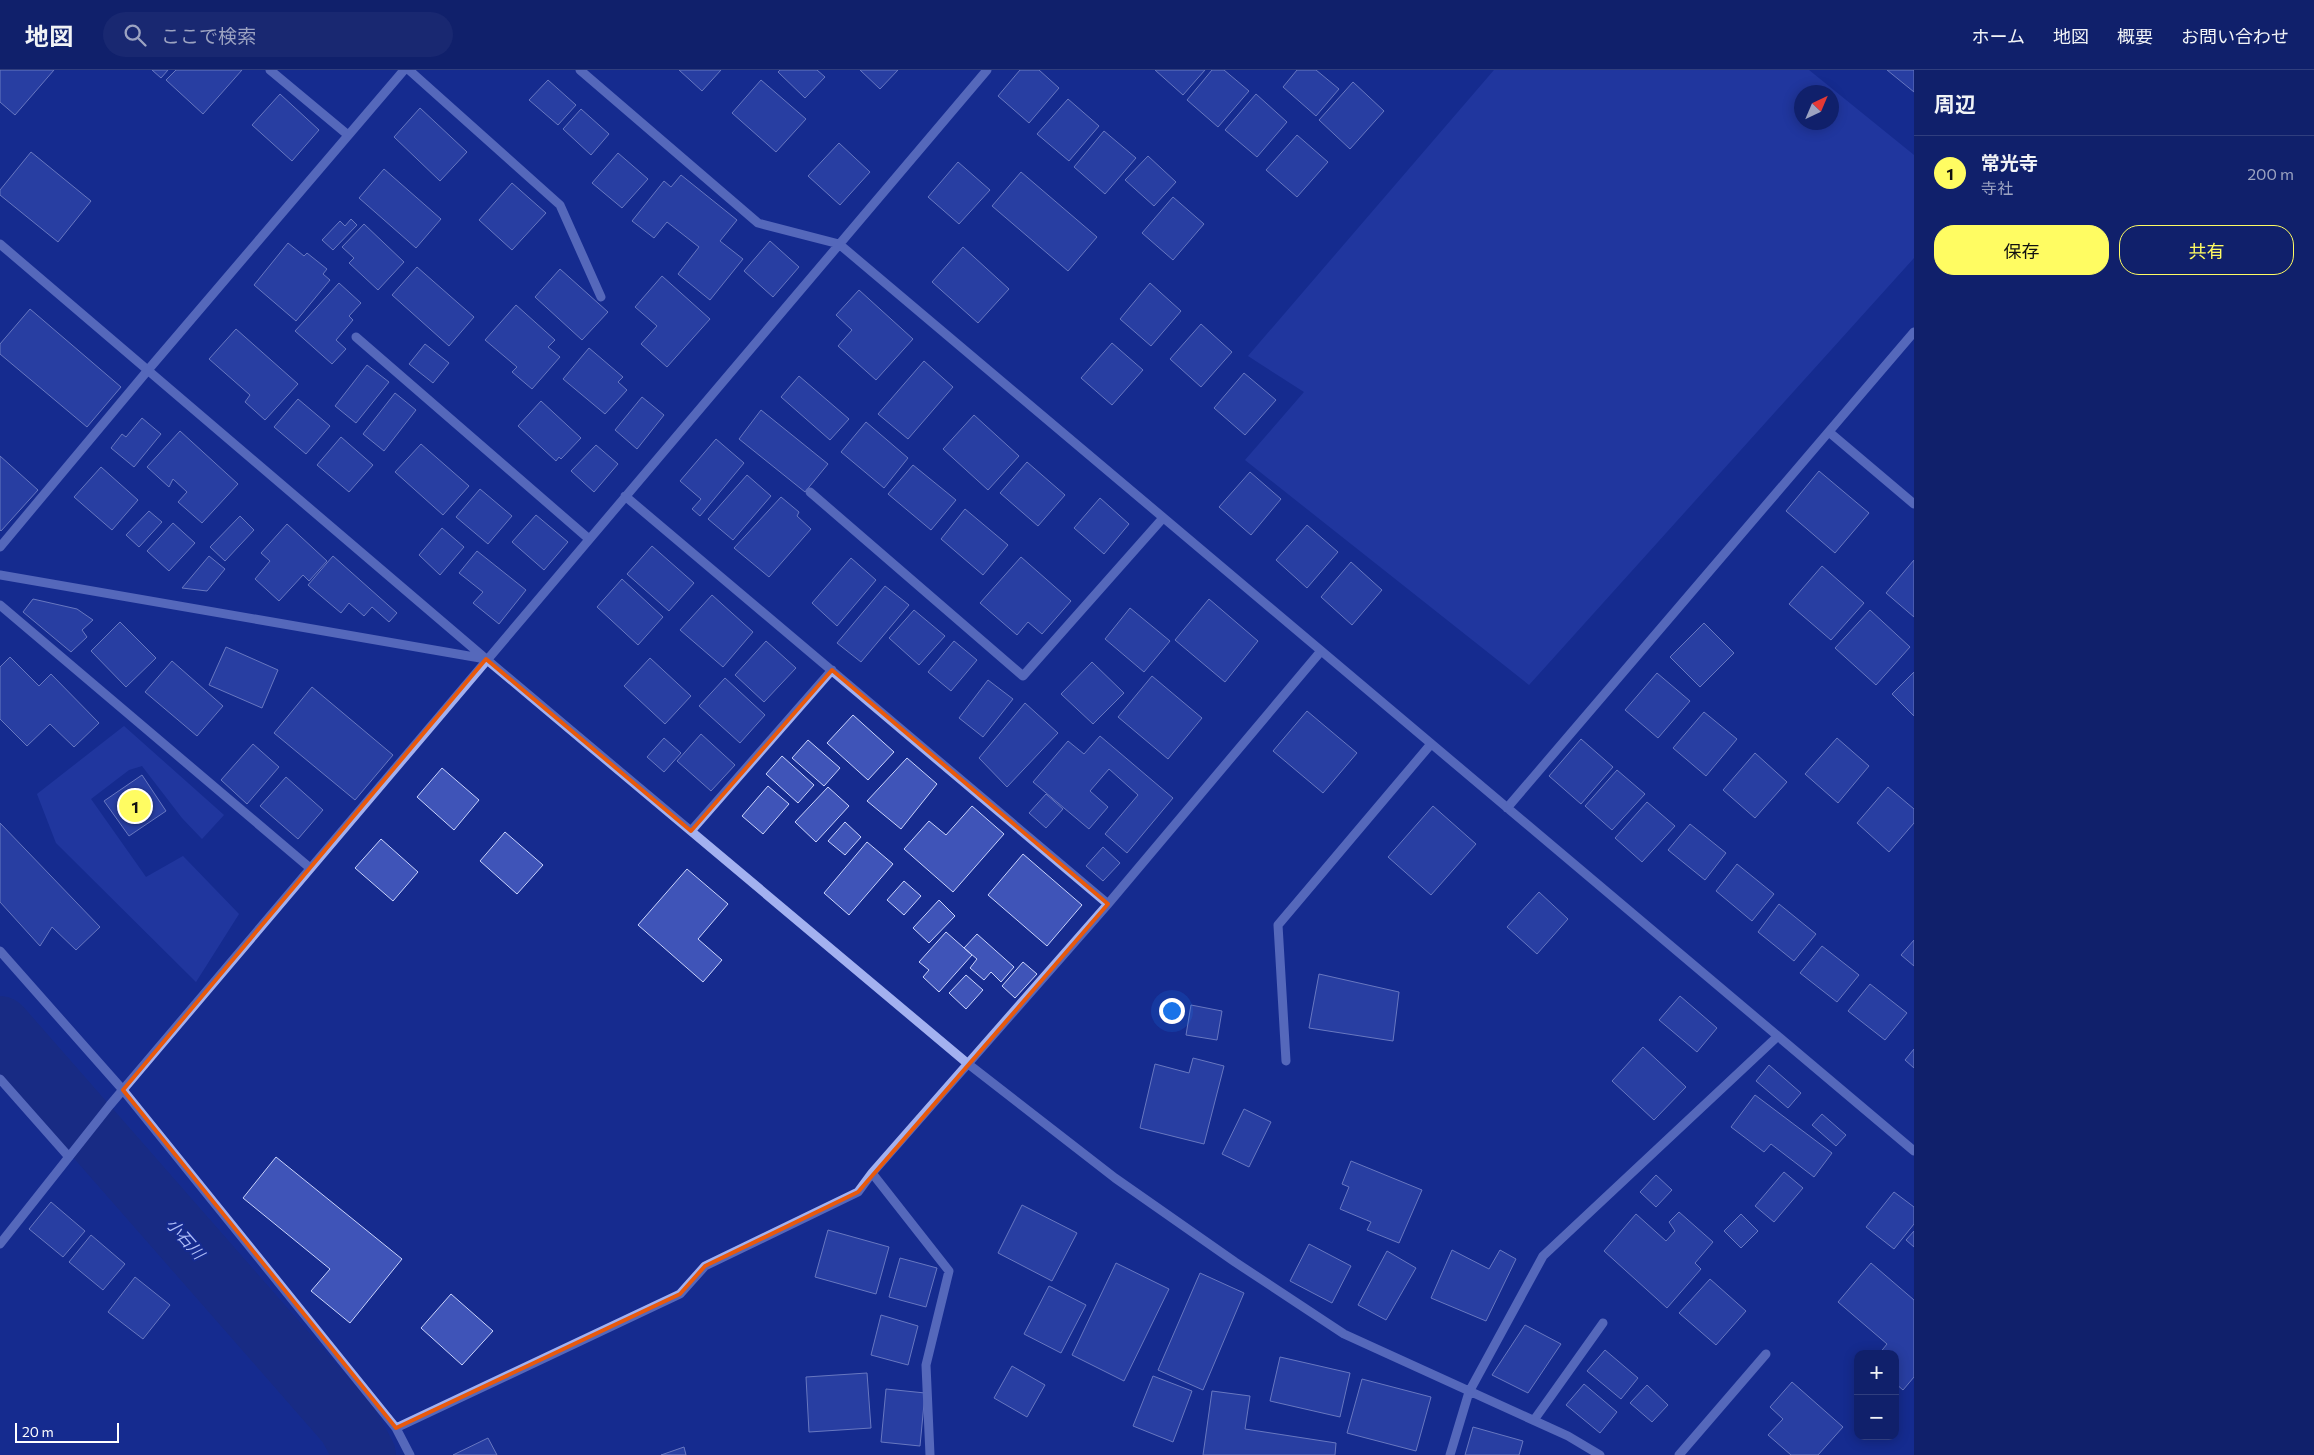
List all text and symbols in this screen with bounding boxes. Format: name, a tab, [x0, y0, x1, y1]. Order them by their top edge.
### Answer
search box	[103, 12, 453, 57]
text: 地図	[25, 21, 73, 50]
icon: search	[121, 21, 149, 49]
text: ここで検索	[161, 24, 256, 47]
text: ホーム	[1972, 25, 2025, 47]
text: 地図	[2053, 25, 2089, 47]
text: 概要	[2117, 25, 2153, 47]
text: お問い合わせ	[2181, 25, 2289, 47]
north arrow	[1794, 85, 1839, 130]
text: 周辺	[1934, 91, 1976, 116]
text: 常光寺	[1981, 151, 2038, 174]
text: 1	[1946, 164, 1954, 183]
text: 200 m	[2247, 164, 2294, 183]
text: 寺社	[1981, 178, 2013, 197]
button: 保存	[1934, 225, 2109, 275]
button: 共有	[2119, 225, 2294, 275]
pin: 1	[119, 787, 151, 825]
your location	[1159, 998, 1185, 1024]
water label: 小石川	[163, 1214, 210, 1264]
map controls	[1854, 1350, 1899, 1440]
button: +	[1854, 1350, 1899, 1395]
button: −	[1854, 1395, 1899, 1440]
scale bar	[15, 1420, 119, 1443]
text: 20 m	[22, 1423, 54, 1440]

